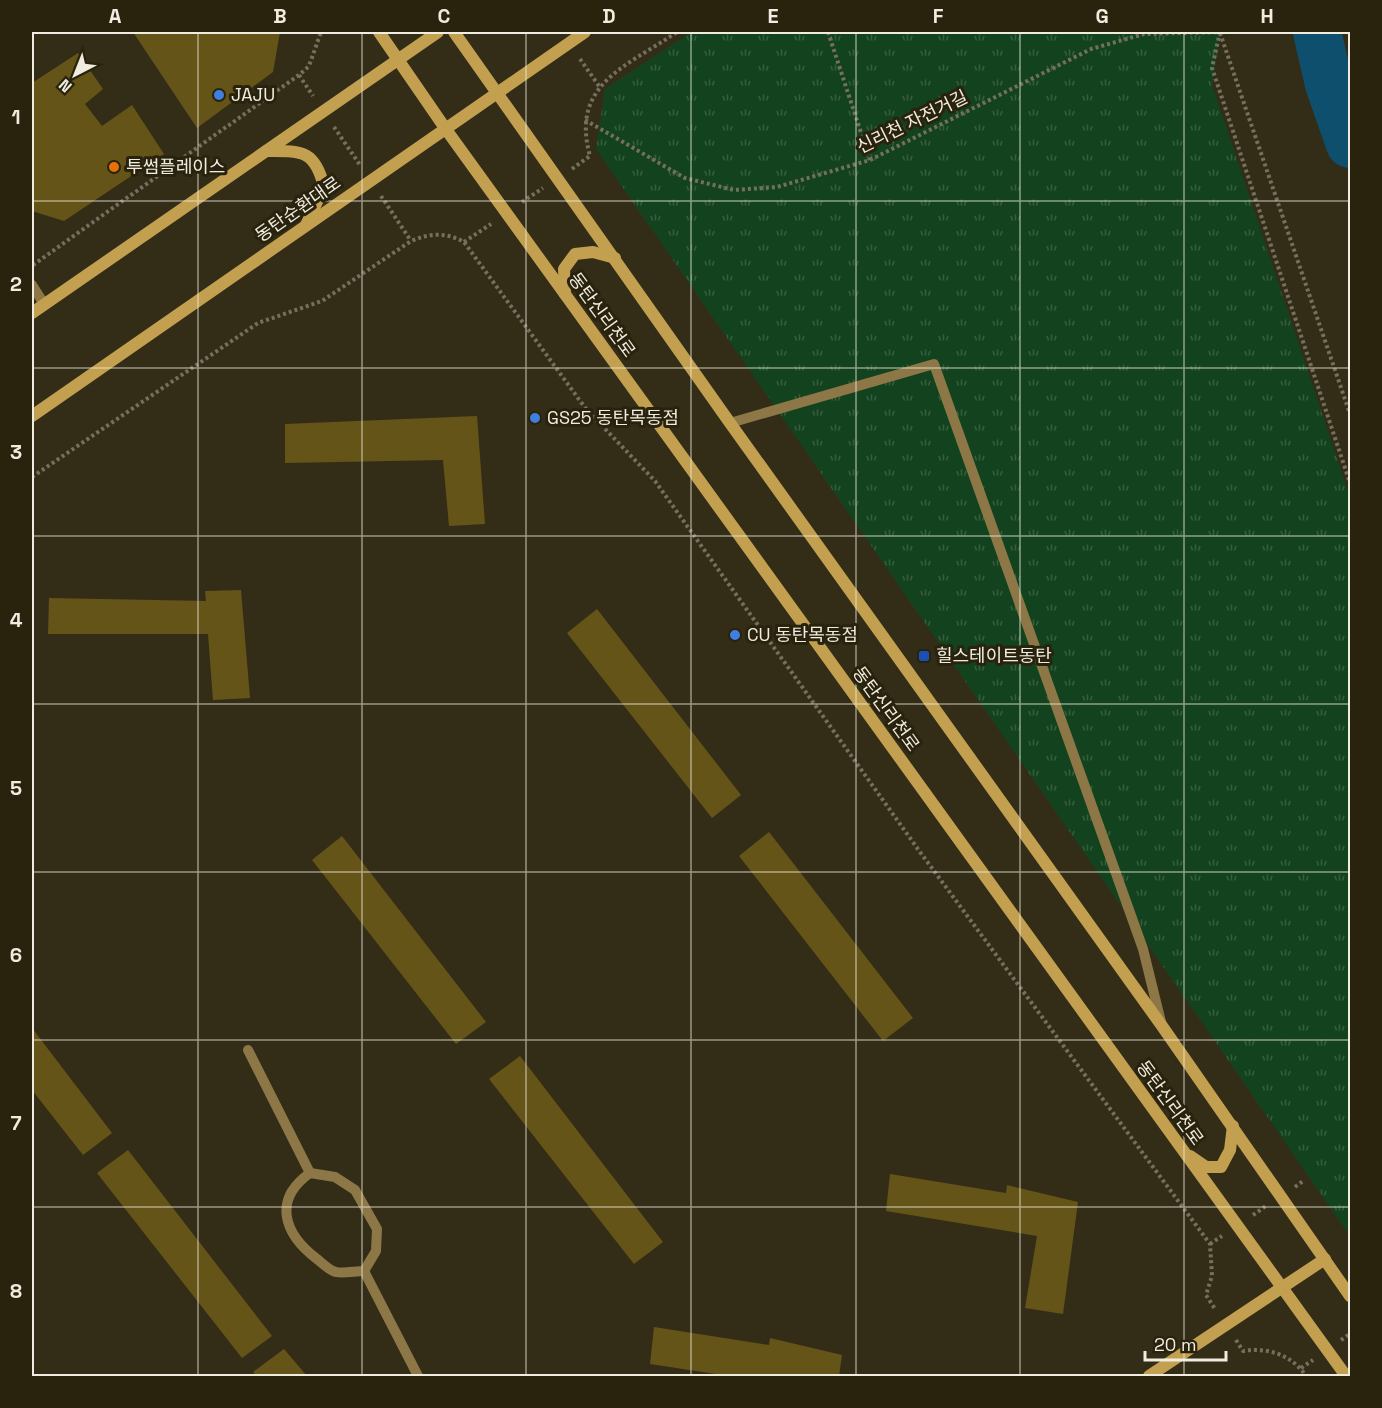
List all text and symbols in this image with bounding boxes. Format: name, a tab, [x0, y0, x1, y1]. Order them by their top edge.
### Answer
text: A	[109, 3, 122, 29]
text: B	[273, 3, 287, 29]
text: C	[438, 3, 451, 29]
text: D	[602, 3, 616, 29]
text: E	[767, 3, 779, 29]
text: F	[933, 3, 944, 29]
text: G	[1095, 3, 1109, 29]
text: H	[1260, 3, 1274, 29]
north arrow	[45, 45, 105, 105]
text: N	[54, 74, 76, 97]
place label: JAJU	[231, 83, 275, 106]
street label: 신리천 자전거길	[853, 85, 971, 158]
marker: JAJU	[212, 88, 226, 102]
text: 1	[11, 104, 21, 130]
place label: 투썸플레이스	[126, 155, 225, 178]
marker: 투썸플레이스	[107, 160, 121, 174]
street label: 동탄순환대로	[250, 171, 345, 247]
street label: 동탄신리천로	[564, 268, 641, 362]
text: 2	[10, 271, 22, 297]
place label: GS25 동탄목동점	[547, 406, 679, 429]
marker: GS25 동탄목동점	[528, 411, 542, 425]
text: 3	[10, 439, 22, 465]
text: 4	[10, 607, 23, 633]
place label: CU 동탄목동점	[747, 623, 858, 646]
marker: CU 동탄목동점	[728, 628, 742, 642]
place label: 힐스테이트동탄	[936, 644, 1052, 667]
marker: 힐스테이트동탄	[917, 649, 931, 663]
street label: 동탄신리천로	[848, 662, 925, 756]
text: 5	[10, 775, 22, 801]
text: 6	[10, 942, 22, 968]
street label: 동탄신리천로	[1132, 1056, 1209, 1150]
text: 7	[10, 1110, 22, 1136]
text: 8	[10, 1278, 22, 1304]
scale bar	[1145, 1324, 1226, 1362]
text: 20 m	[1154, 1333, 1197, 1356]

